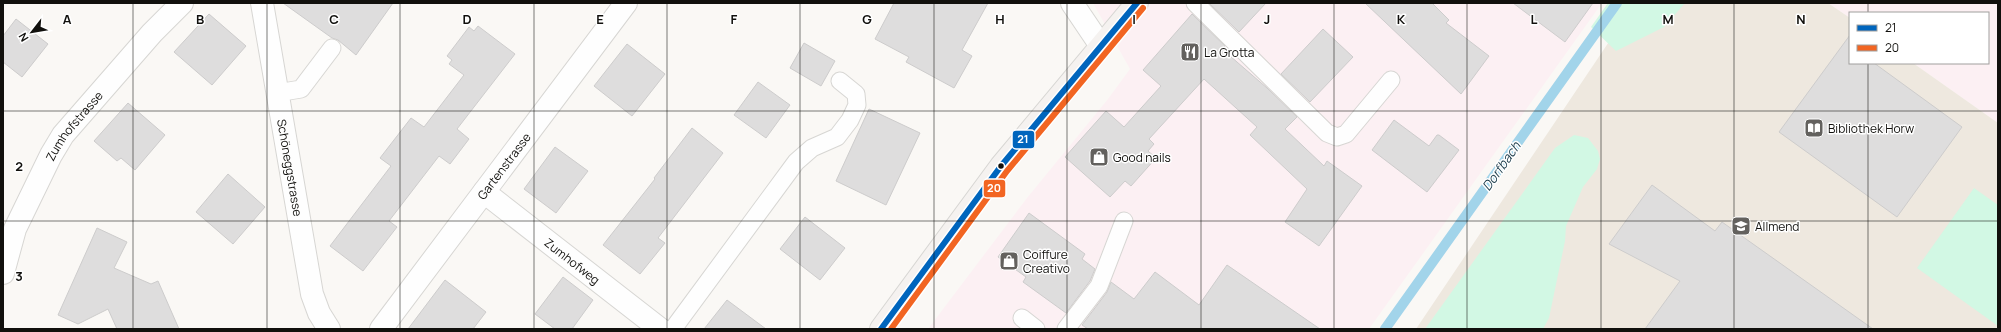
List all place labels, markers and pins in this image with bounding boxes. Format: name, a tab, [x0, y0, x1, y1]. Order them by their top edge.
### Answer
restaurant icon: La Grotta	[1179, 41, 1201, 63]
place label: La Grotta	[1204, 44, 1255, 61]
library icon: Bibliothek Horw	[1803, 117, 1825, 139]
place label: Bibliothek Horw	[1828, 120, 1914, 137]
shop icon: Good nails	[1088, 146, 1110, 168]
place label: Good nails	[1113, 149, 1171, 166]
unlabelled marker	[996, 161, 1006, 171]
school or university icon: Allmend	[1730, 215, 1752, 237]
place label: Allmend	[1755, 218, 1799, 235]
place label: Coiffure Creativo	[1023, 246, 1070, 277]
shop icon: Coiffure Creativo	[998, 250, 1020, 272]

